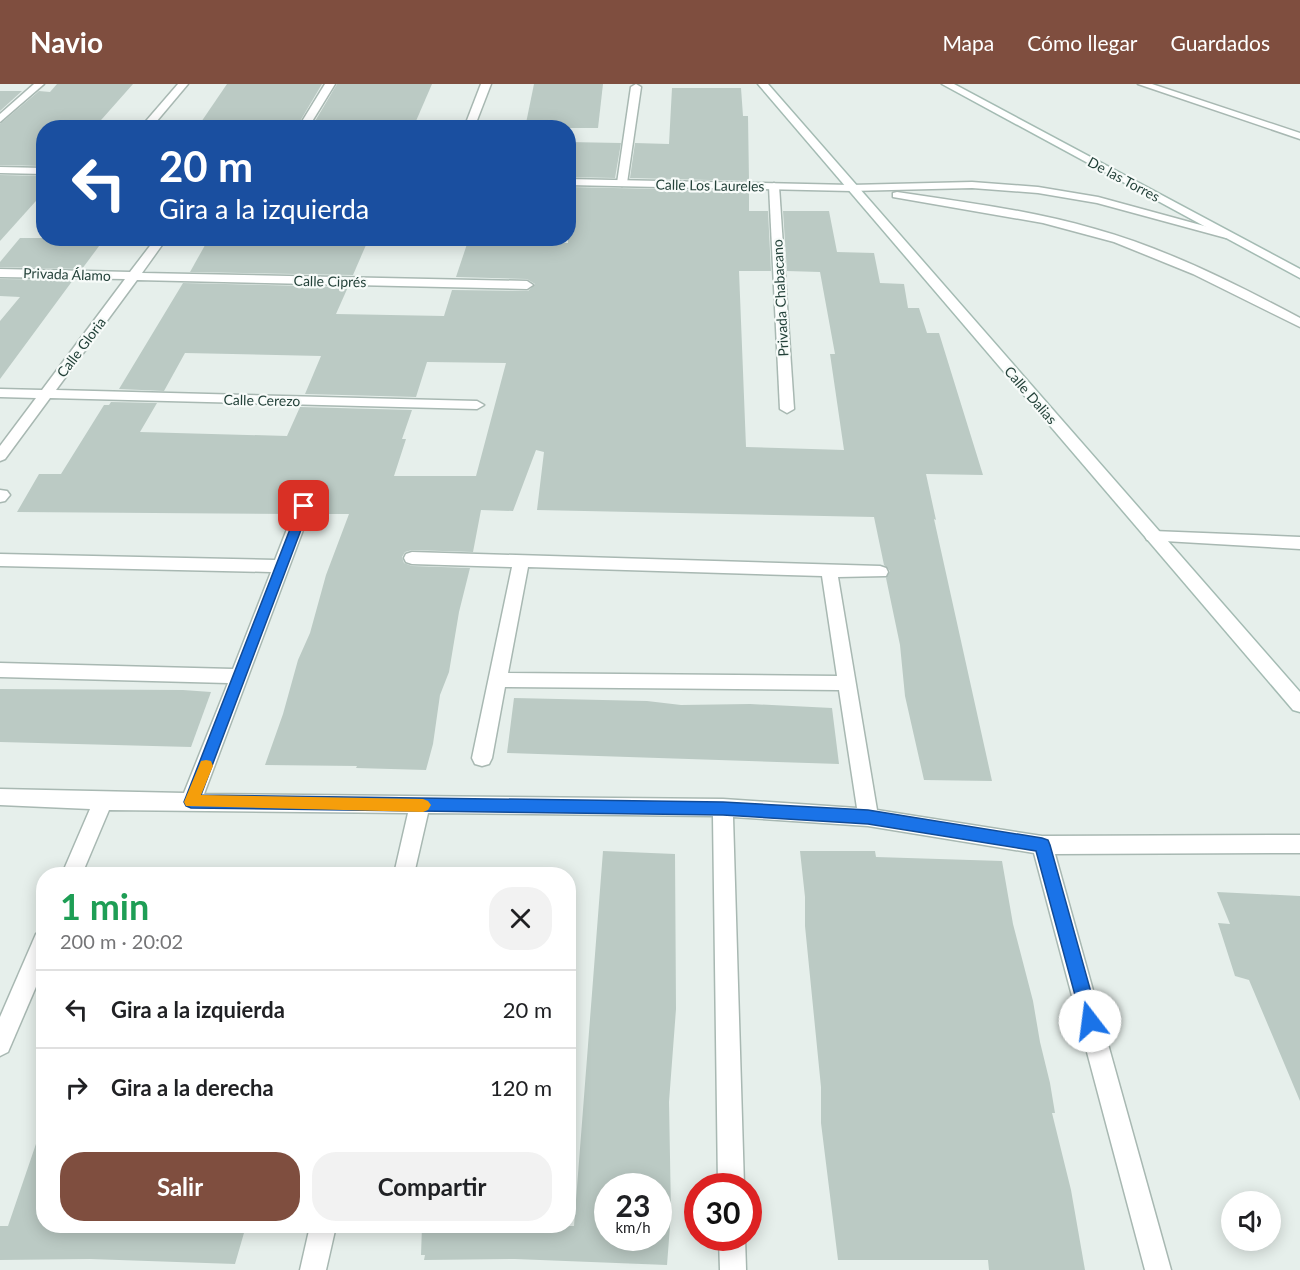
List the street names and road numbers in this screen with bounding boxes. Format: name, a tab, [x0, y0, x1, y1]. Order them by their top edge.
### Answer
street label: De las Torres	[1085, 153, 1163, 205]
street label: Calle Los Laureles	[655, 176, 765, 194]
street label: Privada Chabacano	[768, 239, 792, 357]
street label: Privada Álamo	[23, 264, 111, 284]
street label: Calle Ciprés	[293, 272, 367, 290]
street label: Calle Gloria	[53, 314, 109, 380]
street label: Calle Dalias	[1001, 363, 1061, 427]
street label: Calle Cerezo	[223, 391, 301, 409]

